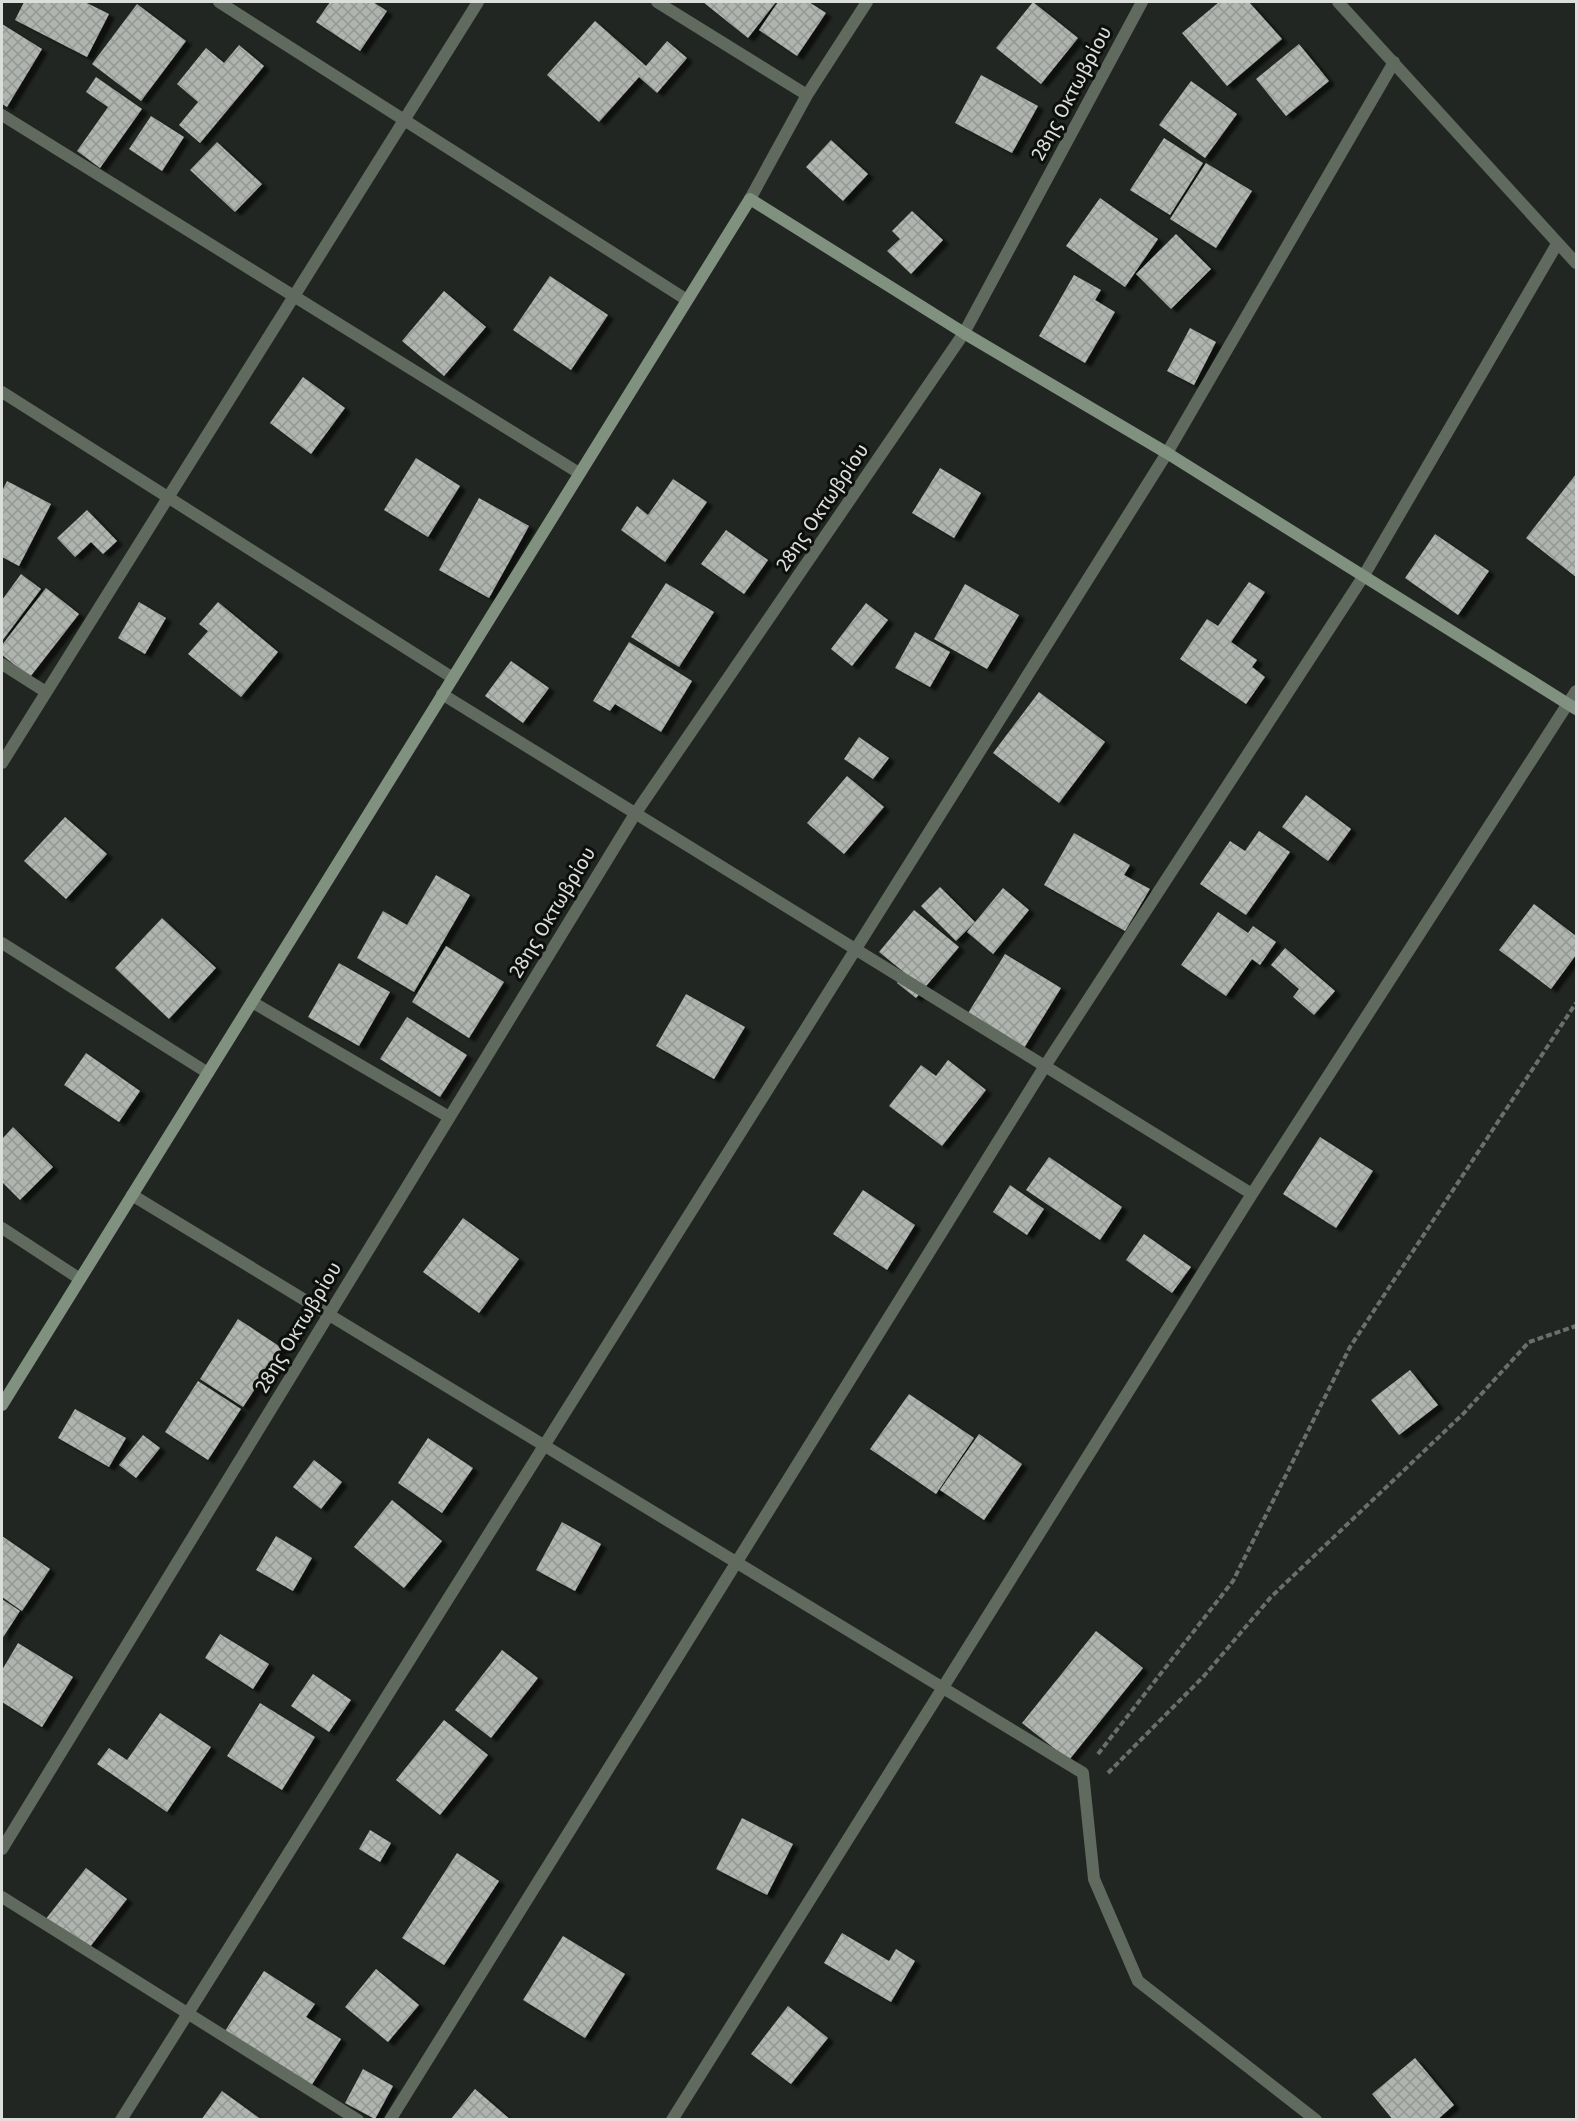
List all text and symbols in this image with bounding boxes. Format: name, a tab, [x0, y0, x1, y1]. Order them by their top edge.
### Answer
street label: 28ης Οκτωβρίου	[1026, 22, 1116, 164]
street label: 28ης Οκτωβρίου	[771, 439, 873, 575]
street label: 28ης Οκτωβρίου	[503, 842, 601, 982]
street label: 28ης Οκτωβρίου	[249, 1257, 347, 1397]

